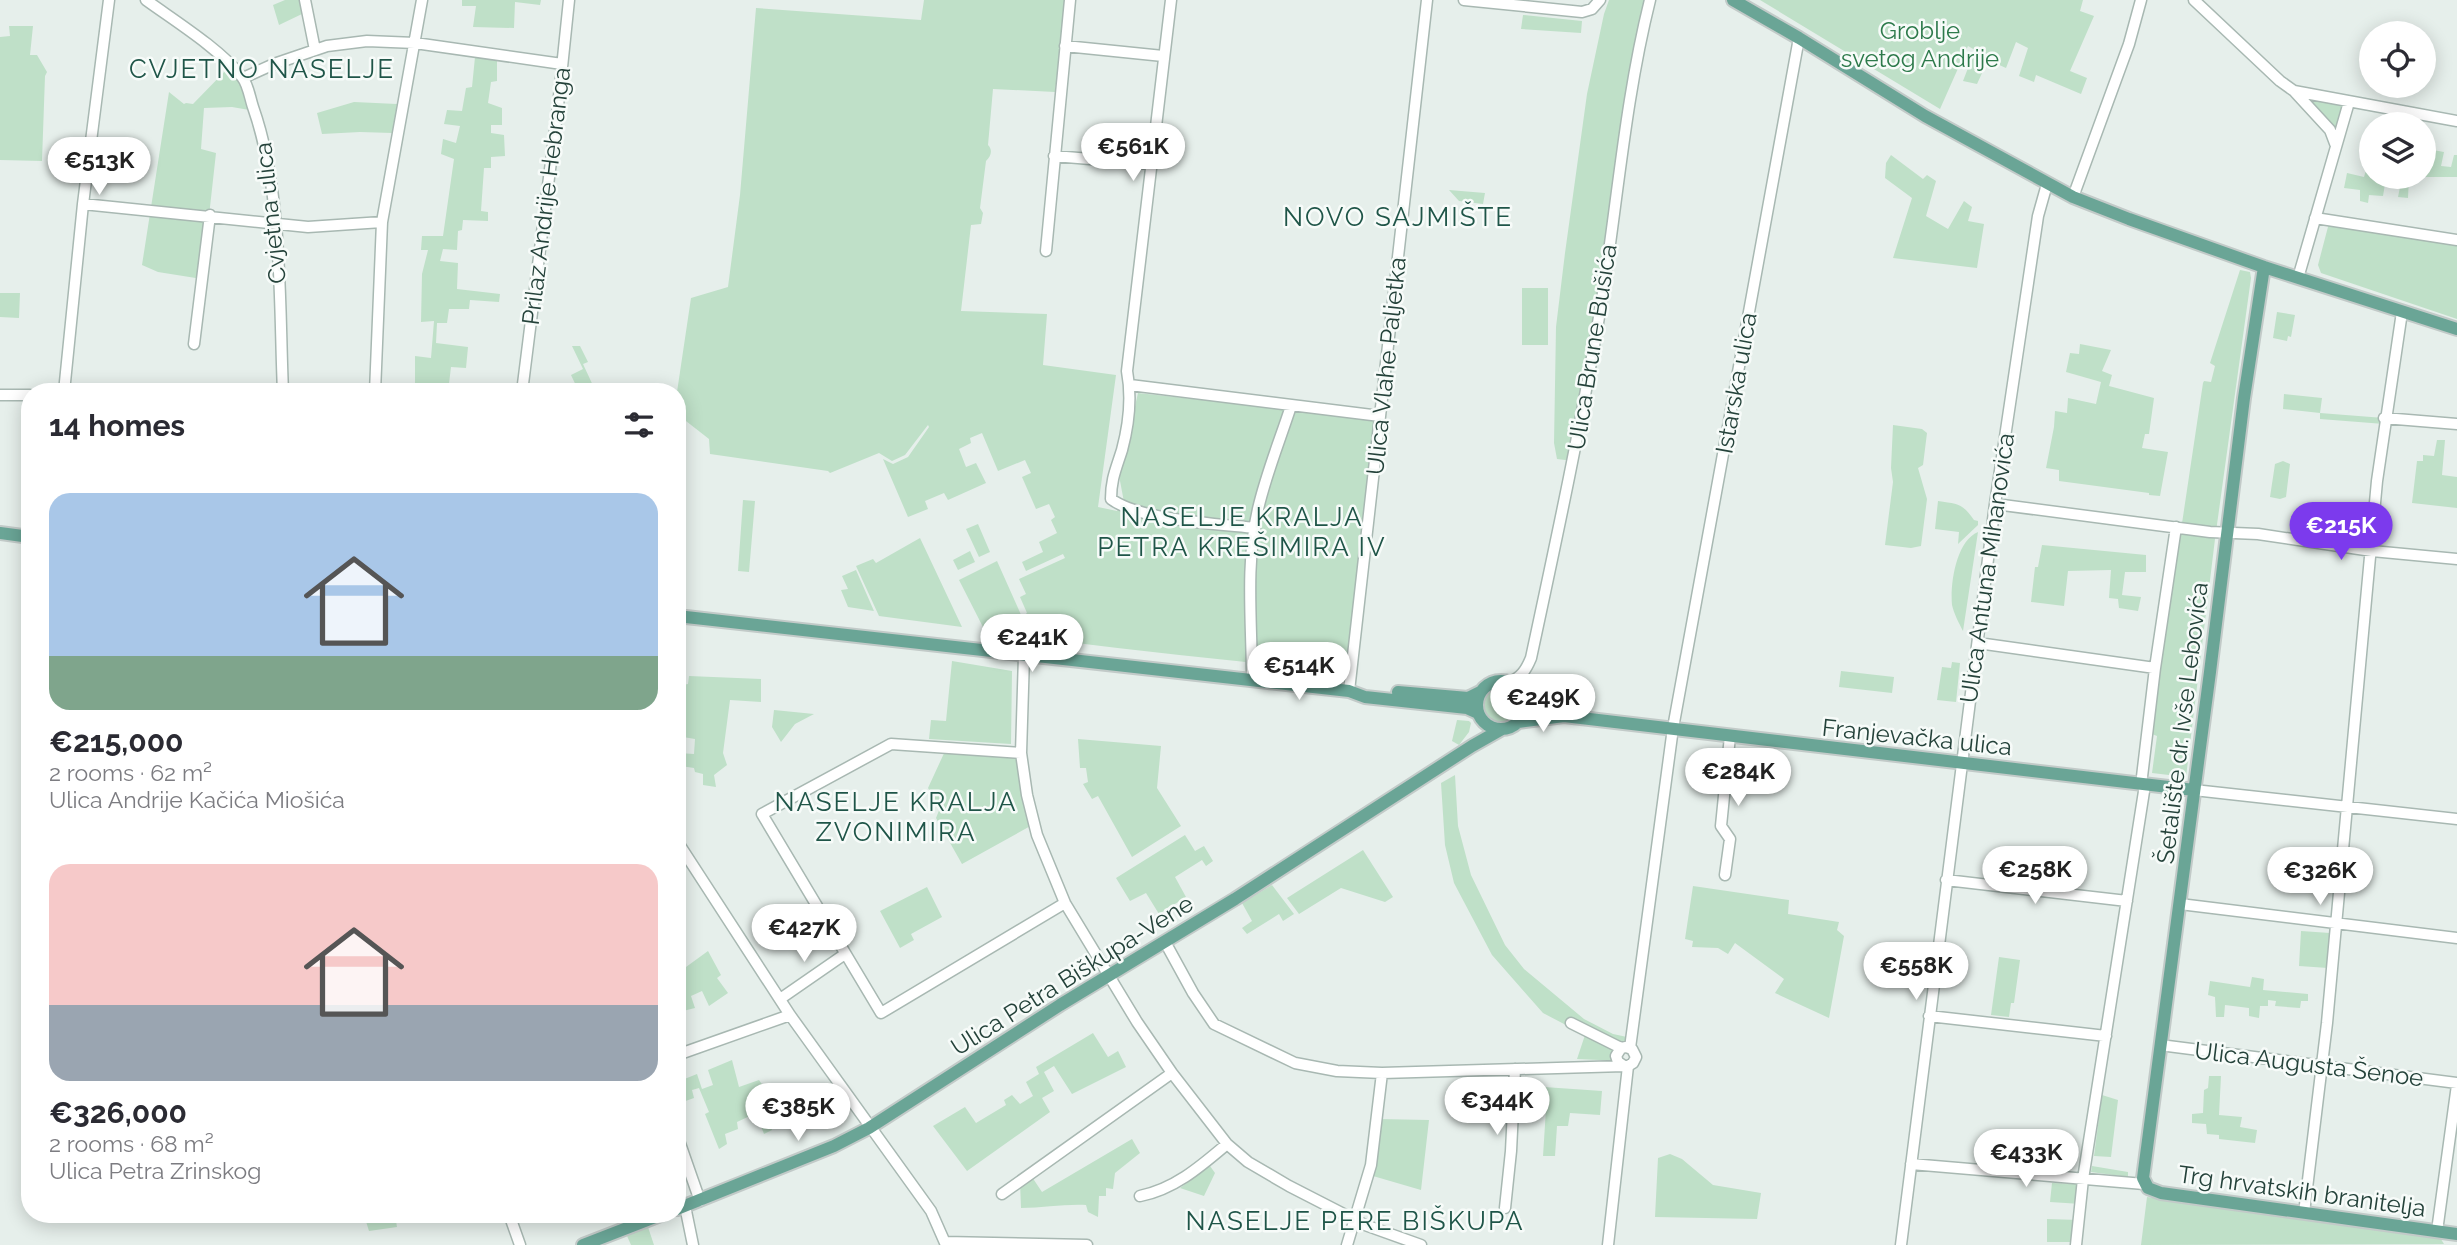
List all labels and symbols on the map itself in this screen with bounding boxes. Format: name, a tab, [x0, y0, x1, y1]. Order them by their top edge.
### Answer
park label: Groblje svetog Andrije	[1841, 16, 1999, 73]
district label: CVJETNO NASELJE	[129, 54, 395, 84]
street label: Prilaz Andrije Hebranga	[516, 65, 576, 327]
pin: €561K	[1084, 124, 1182, 183]
pin: €513K	[50, 138, 148, 197]
street label: Cvjetna ulica	[248, 141, 292, 285]
district label: NOVO SAJMIŠTE	[1283, 201, 1513, 232]
street label: Ulica Brune Bušića	[1561, 242, 1623, 452]
street label: Ulica Vlahe Paljetka	[1360, 256, 1412, 476]
street label: Istarska ulica	[1709, 310, 1763, 456]
street label: Ulica Antuna Mihanovića	[1954, 431, 2020, 705]
district label: NASELJE KRALJA PETRA KREŠIMIRA IV	[1097, 502, 1387, 562]
pin: €215K	[2292, 503, 2390, 562]
street label: Šetalište dr. Ivše Lebovića	[2149, 580, 2214, 866]
pin: €241K	[983, 614, 1081, 674]
pin: €514K	[1250, 642, 1348, 702]
pin: €249K	[1494, 674, 1592, 734]
street label: Franjevačka ulica	[1821, 713, 2013, 761]
pin: €284K	[1689, 748, 1787, 808]
district label: NASELJE KRALJA ZVONIMIRA	[774, 787, 1018, 847]
pin: €258K	[1986, 846, 2084, 906]
pin: €326K	[2271, 848, 2369, 907]
street label: Ulica Petra Biškupa-Vene	[946, 888, 1198, 1062]
pin: €427K	[755, 904, 853, 964]
pin: €558K	[1867, 942, 1965, 1002]
street label: Ulica Augusta Šenoe	[2193, 1035, 2425, 1092]
pin: €344K	[1448, 1078, 1546, 1137]
pin: €385K	[749, 1084, 847, 1143]
pin: €433K	[1977, 1130, 2075, 1189]
street label: Trg hrvatskih branitelja	[2176, 1159, 2428, 1223]
district label: NASELJE PERE BIŠKUPA	[1186, 1205, 1524, 1236]

